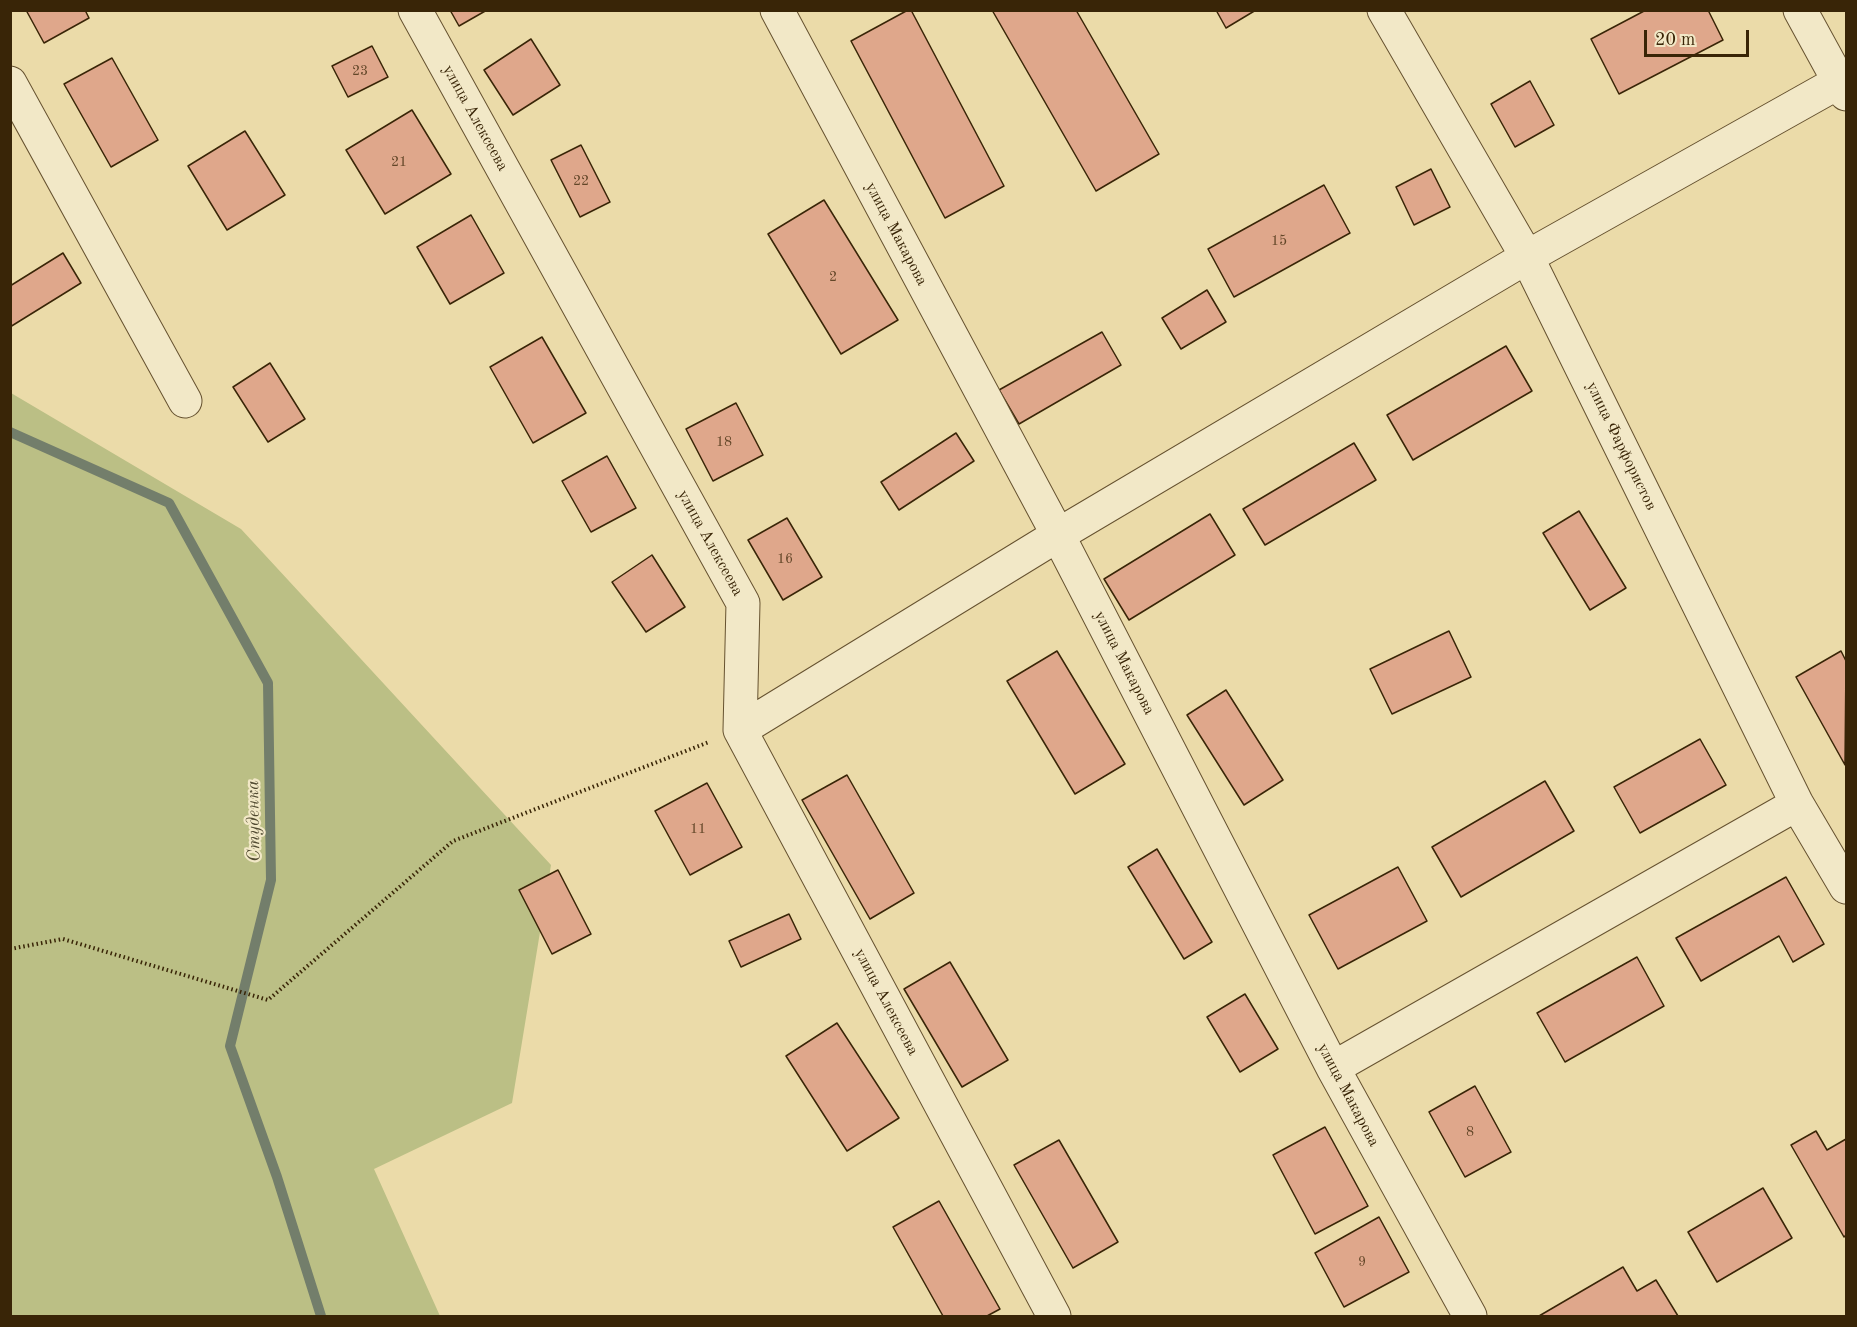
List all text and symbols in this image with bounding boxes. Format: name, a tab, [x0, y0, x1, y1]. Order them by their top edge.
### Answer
scale bar	[1647, 18, 1752, 56]
text: 20 m	[1655, 31, 1695, 49]
street label: улица Алексеева	[438, 62, 512, 174]
house number: 23	[352, 63, 368, 79]
house number: 21	[391, 154, 407, 170]
house number: 22	[573, 173, 589, 189]
street label: улица Макарова	[861, 179, 931, 289]
house number: 15	[1271, 233, 1287, 249]
house number: 2	[829, 269, 837, 285]
street label: улица Фарфористов	[1582, 379, 1660, 513]
house number: 18	[716, 434, 732, 450]
street label: улица Алексеева	[673, 487, 747, 599]
house number: 16	[777, 551, 793, 567]
street label: улица Макарова	[1089, 608, 1159, 718]
water label: Студенка	[242, 780, 266, 862]
house number: 11	[690, 821, 706, 837]
street label: улица Алексеева	[850, 945, 922, 1059]
street label: улица Макарова	[1313, 1040, 1383, 1150]
house number: 8	[1466, 1124, 1474, 1140]
house number: 9	[1358, 1254, 1366, 1270]

